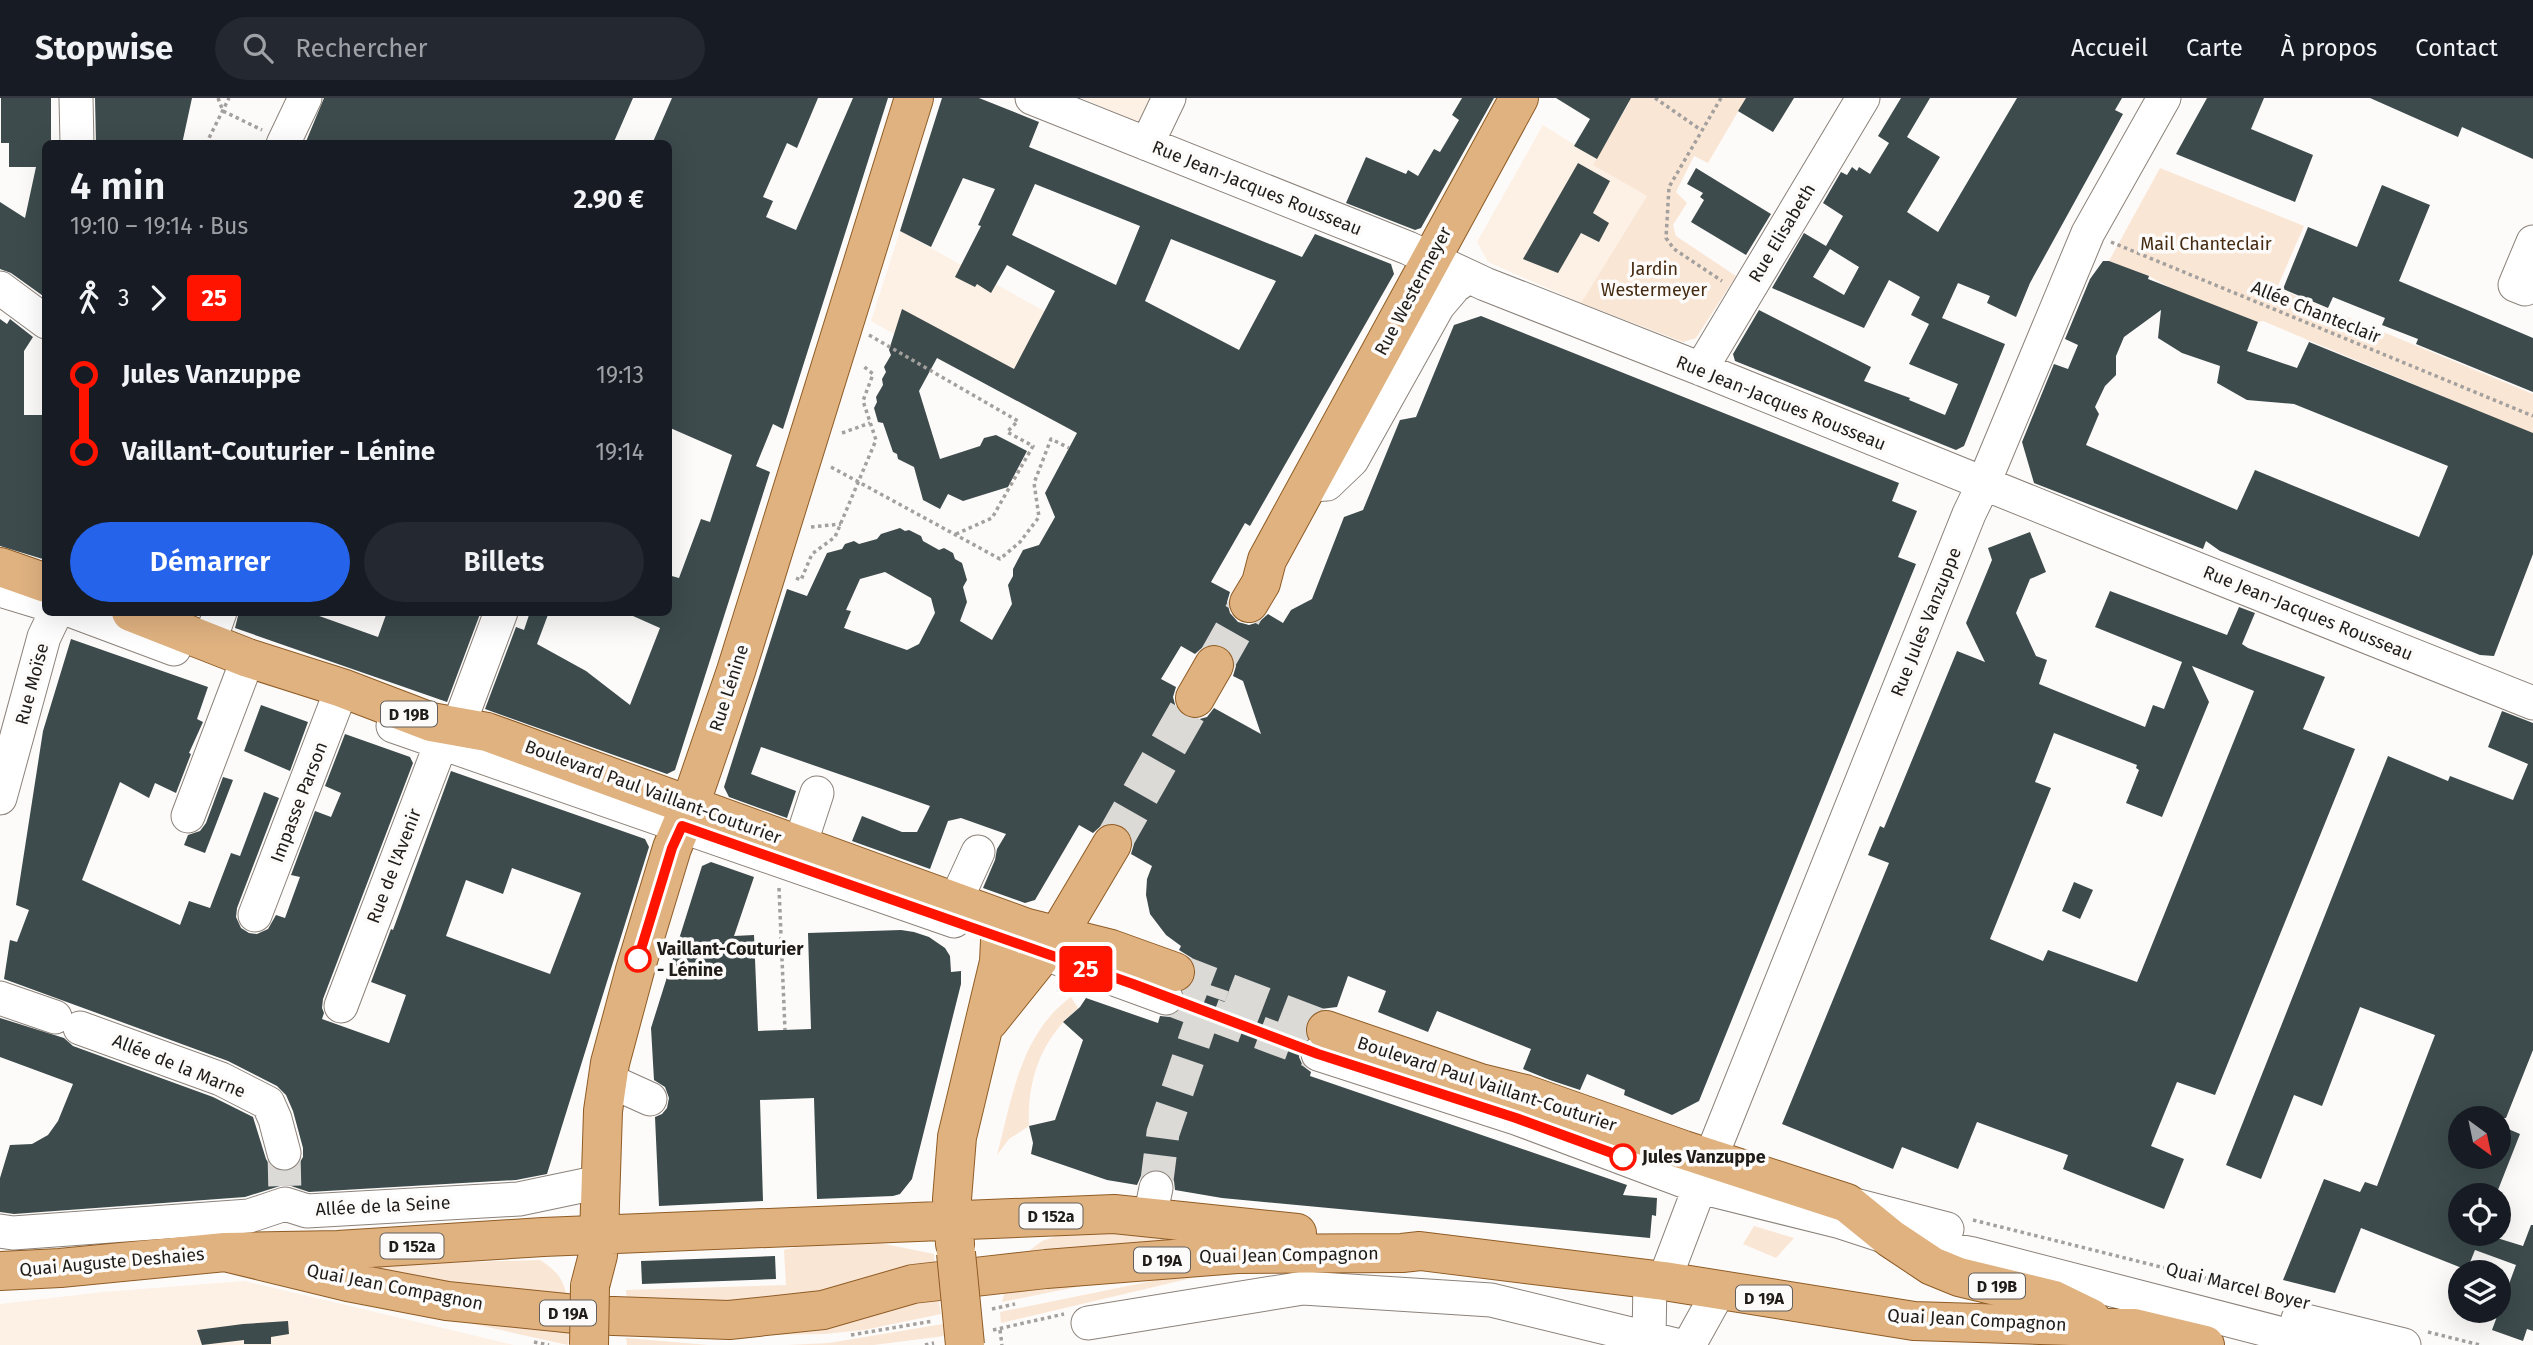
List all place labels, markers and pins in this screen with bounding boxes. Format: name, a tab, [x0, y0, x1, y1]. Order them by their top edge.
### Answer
place label: Vaillant-Couturier - Lénine	[656, 938, 804, 981]
marker: Vaillant-Couturier - Lénine	[625, 946, 651, 972]
marker: Jules Vanzuppe	[1610, 1144, 1636, 1170]
place label: Jules Vanzuppe	[1641, 1146, 1766, 1168]

